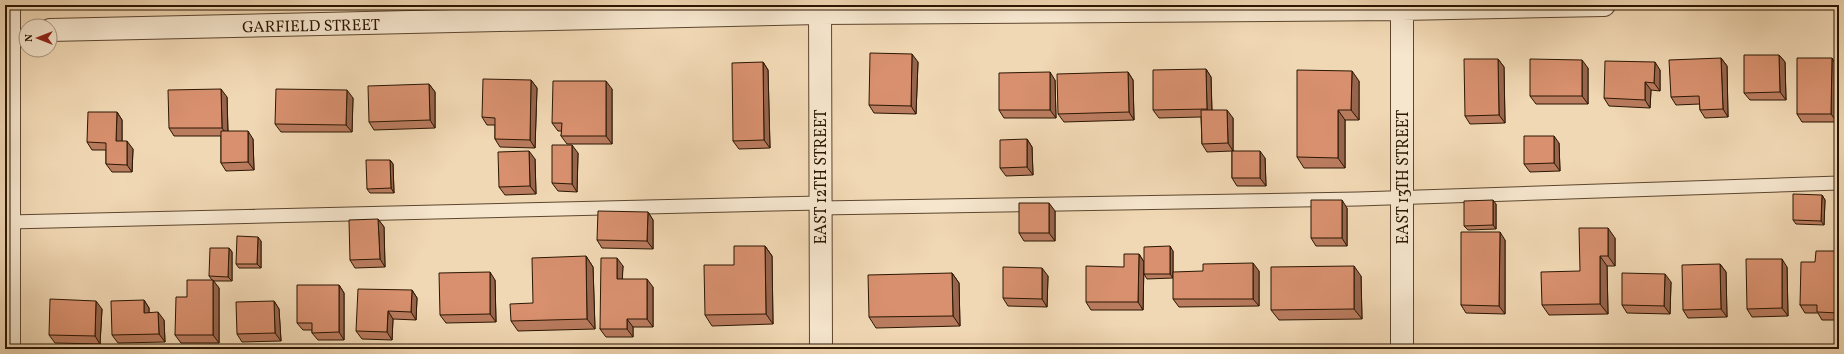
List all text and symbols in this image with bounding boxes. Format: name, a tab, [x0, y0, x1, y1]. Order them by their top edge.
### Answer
street label: GARFIELD STREET	[242, 15, 380, 39]
north arrow	[18, 18, 58, 58]
text: N	[22, 34, 37, 42]
street label: EAST 12TH STREET	[811, 109, 833, 245]
street label: EAST 13TH STREET	[1393, 110, 1415, 244]

